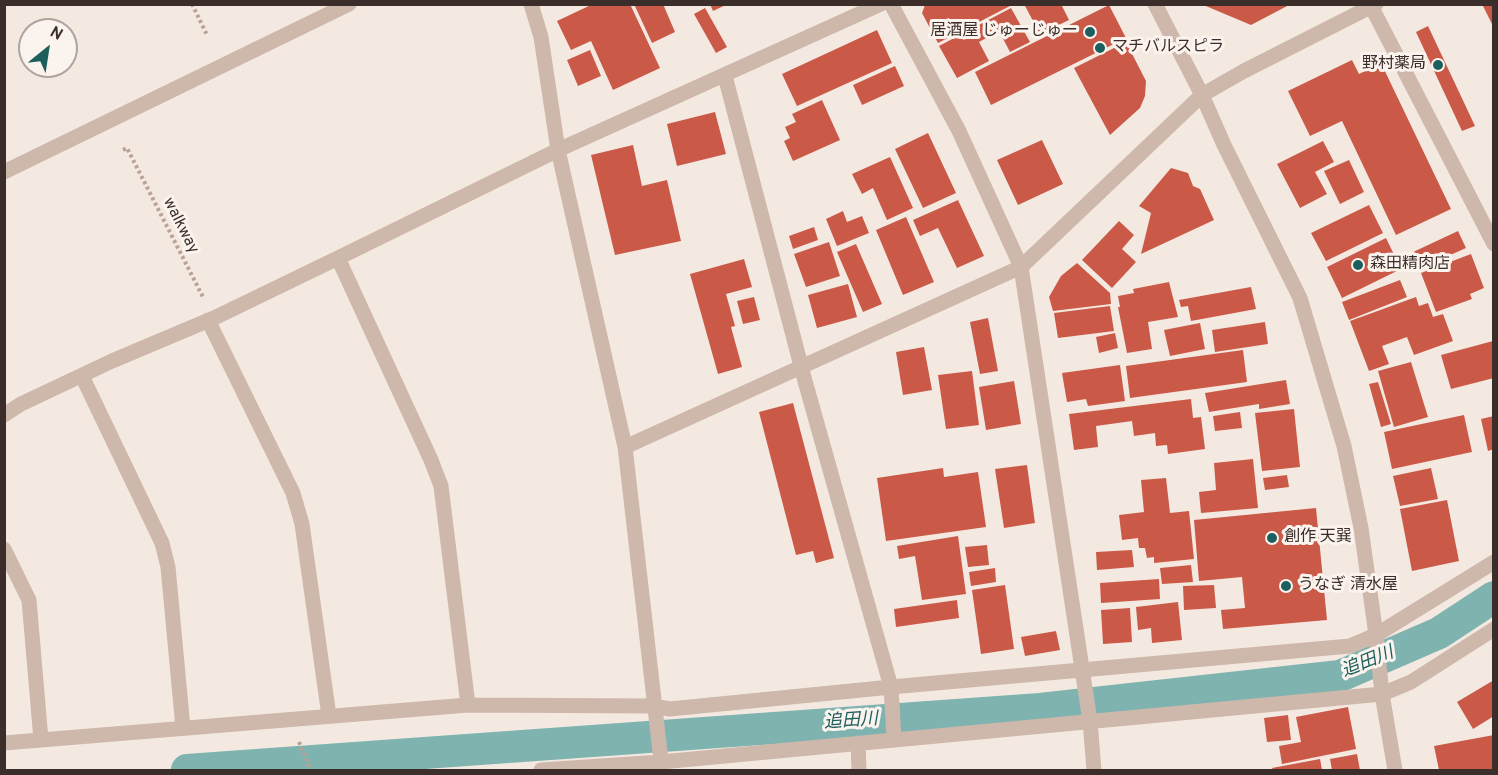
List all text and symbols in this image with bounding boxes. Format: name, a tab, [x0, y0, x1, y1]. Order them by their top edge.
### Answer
north arrow	[18, 18, 78, 78]
place label: 居酒屋 じゅーじゅー	[930, 22, 1078, 42]
text: N	[46, 23, 66, 46]
marker: 居酒屋 じゅーじゅー	[1083, 25, 1097, 39]
place label: マチバルスピラ	[1112, 38, 1224, 58]
marker: マチバルスピラ	[1093, 41, 1107, 55]
place label: 野村薬局	[1362, 55, 1426, 75]
marker: 野村薬局	[1431, 58, 1445, 72]
street label: walkway	[158, 195, 202, 257]
place label: 森田精肉店	[1370, 255, 1450, 275]
marker: 森田精肉店	[1351, 258, 1365, 272]
place label: 創作 天巽	[1284, 528, 1352, 548]
marker: 創作 天巽	[1265, 531, 1279, 545]
place label: うなぎ 清水屋	[1298, 576, 1398, 596]
marker: うなぎ 清水屋	[1279, 579, 1293, 593]
water label: 追田川	[1339, 643, 1397, 683]
water label: 追田川	[823, 709, 879, 735]

